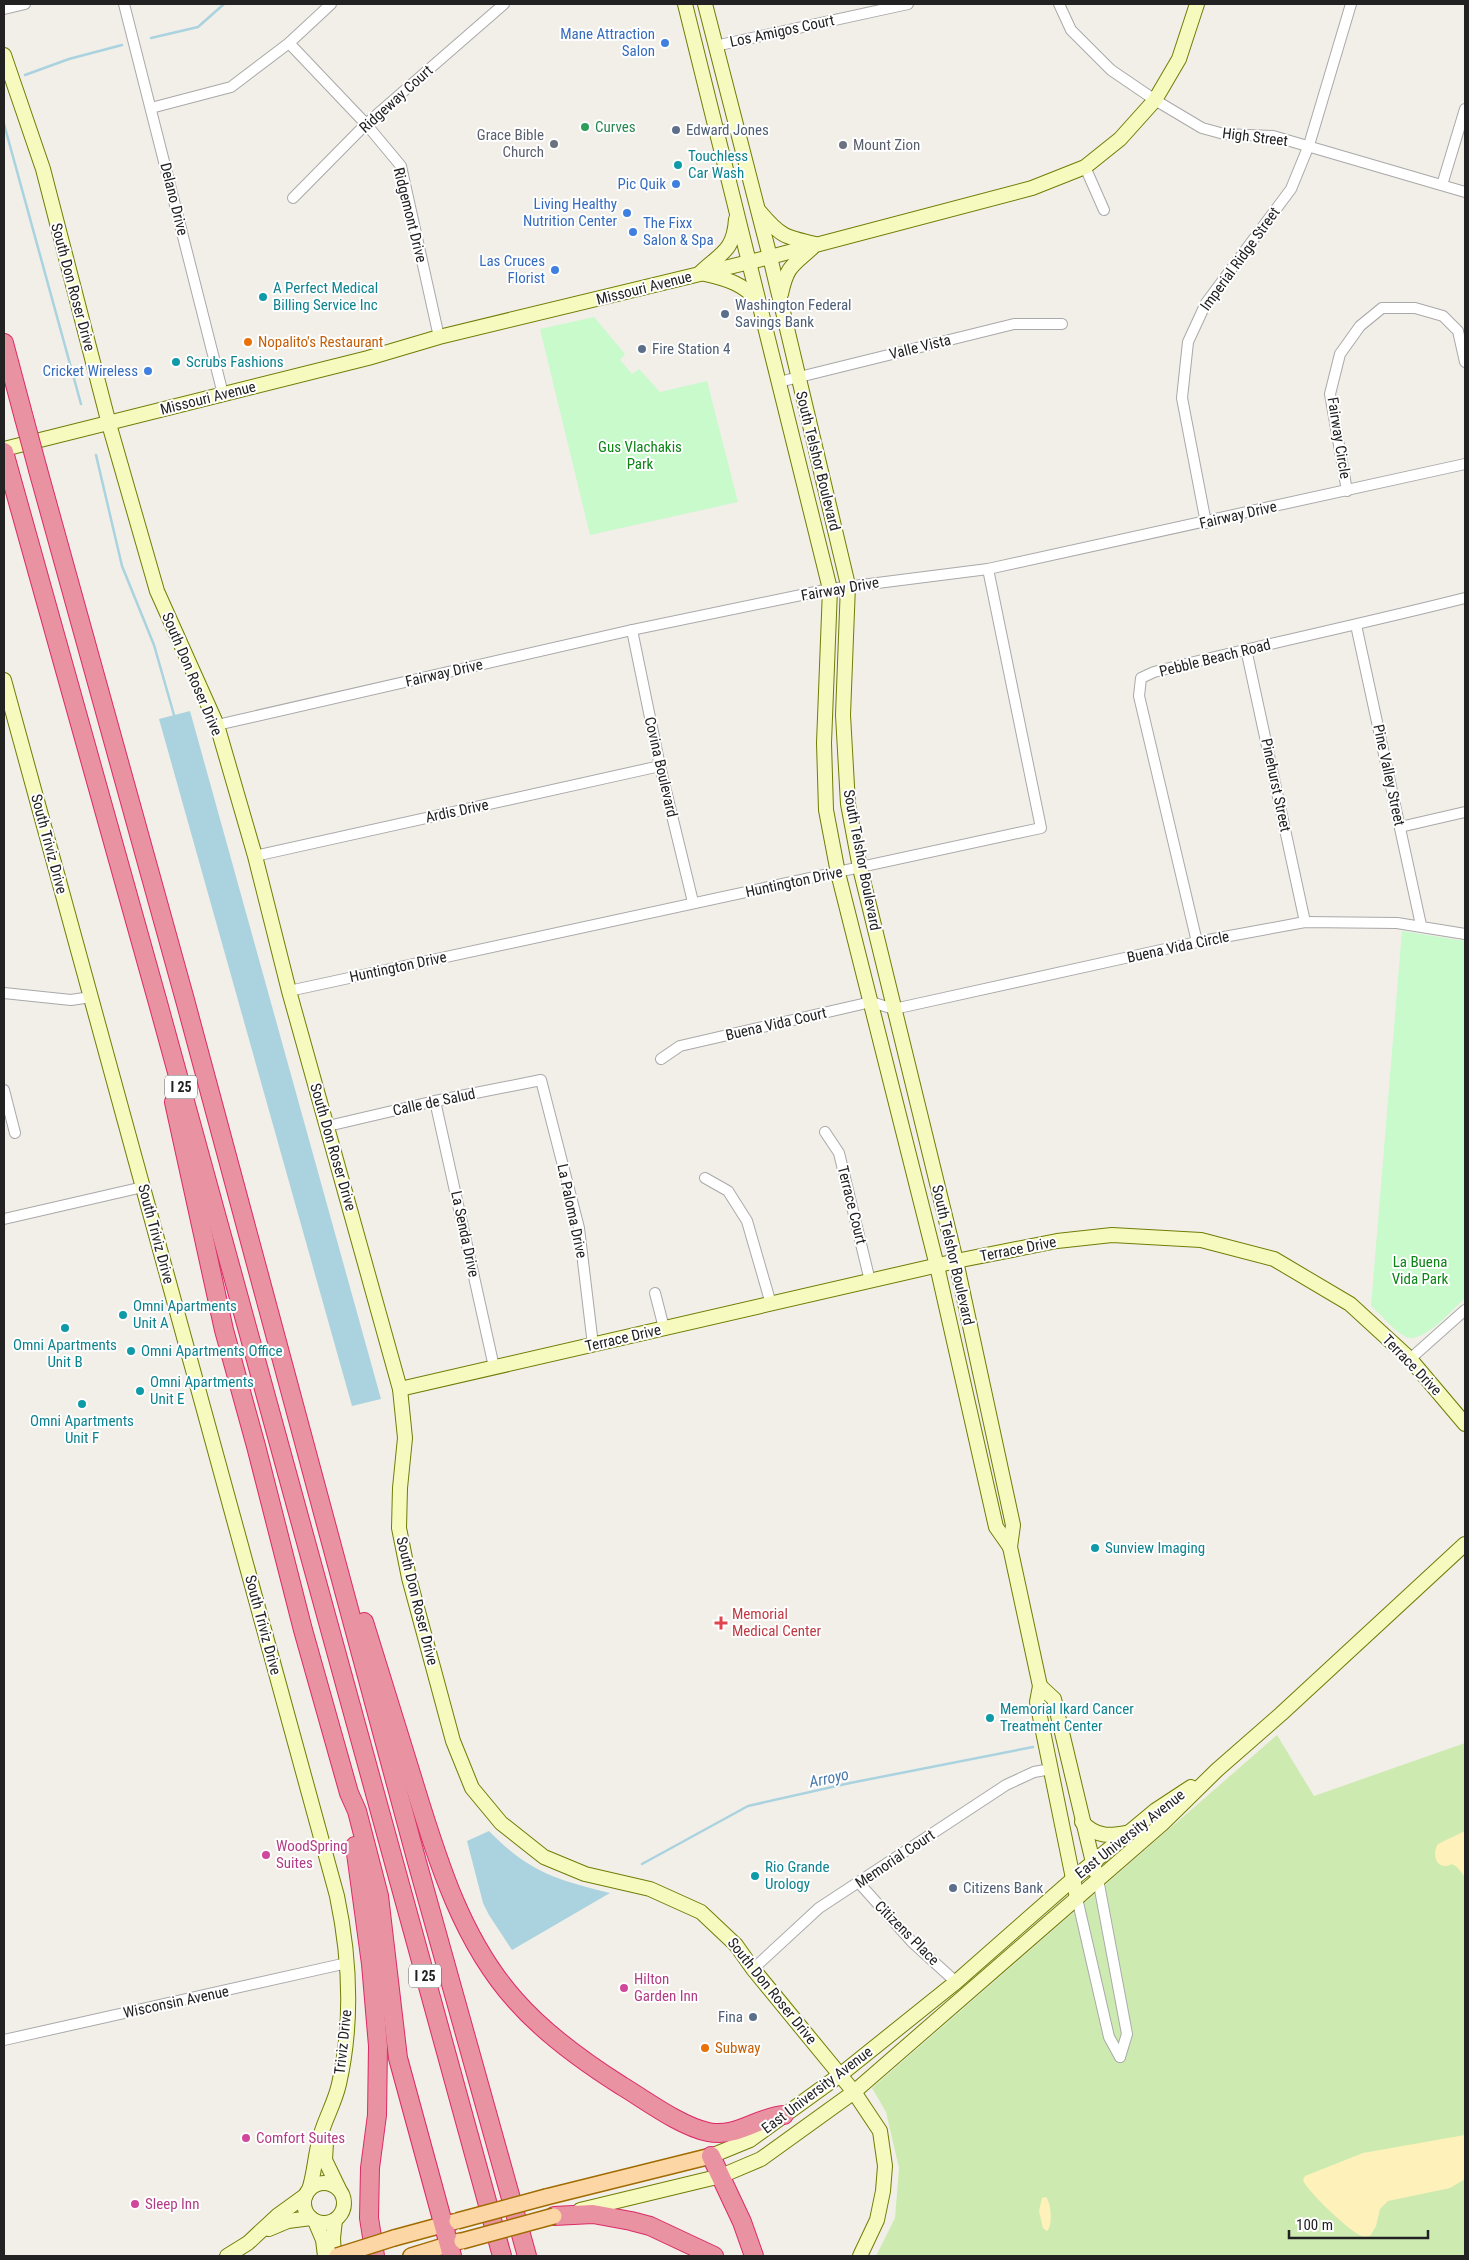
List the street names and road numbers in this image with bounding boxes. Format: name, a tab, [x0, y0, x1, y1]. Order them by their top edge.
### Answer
street label: Los Amigos Court	[728, 11, 836, 51]
street label: Ridgeway Court	[356, 61, 436, 137]
street label: High Street	[1221, 124, 1289, 150]
street label: Delano Drive	[156, 161, 192, 237]
street label: Ridgemont Drive	[390, 166, 430, 264]
street label: Imperial Ridge Street	[1196, 204, 1284, 314]
street label: South Don Roser Drive	[47, 221, 99, 353]
street label: Missouri Avenue	[594, 267, 694, 309]
street label: Valle Vista	[887, 331, 953, 363]
street label: Missouri Avenue	[158, 377, 258, 419]
street label: South Telshor Boulevard	[792, 389, 844, 533]
street label: Fairway Circle	[1324, 396, 1354, 480]
street label: Fairway Drive	[1198, 497, 1278, 533]
street label: Fairway Drive	[800, 573, 880, 605]
street label: South Don Roser Drive	[158, 610, 226, 738]
street label: Pebble Beach Road	[1157, 635, 1273, 681]
street label: Fairway Drive	[404, 655, 484, 691]
street label: Covina Boulevard	[641, 715, 681, 819]
street label: Pine Valley Street	[1369, 723, 1409, 827]
street label: Pinehurst Street	[1257, 737, 1295, 833]
street label: South Telshor Boulevard	[839, 788, 885, 932]
street label: South Triviz Drive	[27, 792, 71, 896]
street label: Ardis Drive	[424, 796, 490, 826]
street label: Huntington Drive	[744, 863, 844, 901]
street label: Buena Vida Circle	[1125, 927, 1231, 967]
street label: Huntington Drive	[348, 948, 448, 986]
street label: Buena Vida Court	[724, 1004, 828, 1044]
road number: I 25	[165, 1076, 197, 1098]
street label: South Don Roser Drive	[306, 1081, 360, 1213]
street label: Calle de Salud	[391, 1084, 477, 1120]
street label: La Paloma Drive	[553, 1162, 591, 1260]
street label: Terrace Court	[834, 1164, 870, 1246]
street label: South Triviz Drive	[134, 1182, 178, 1286]
street label: South Telshor Boulevard	[928, 1183, 978, 1327]
street label: La Senda Drive	[447, 1189, 483, 1279]
street label: Terrace Drive	[978, 1233, 1058, 1265]
street label: Terrace Drive	[583, 1321, 663, 1355]
street label: Terrace Drive	[1379, 1331, 1445, 1399]
street label: South Don Roser Drive	[392, 1535, 442, 1667]
street label: South Triviz Drive	[241, 1573, 285, 1677]
street label: East University Avenue	[1072, 1786, 1188, 1882]
street label: Memorial Court	[852, 1826, 938, 1892]
street label: Citizens Place	[871, 1897, 943, 1969]
street label: South Don Roser Drive	[724, 1934, 820, 2048]
road number: I 25	[409, 1964, 441, 1988]
street label: Wisconsin Avenue	[121, 1982, 231, 2022]
street label: Triviz Drive	[331, 2009, 355, 2075]
street label: East University Avenue	[758, 2042, 876, 2138]

